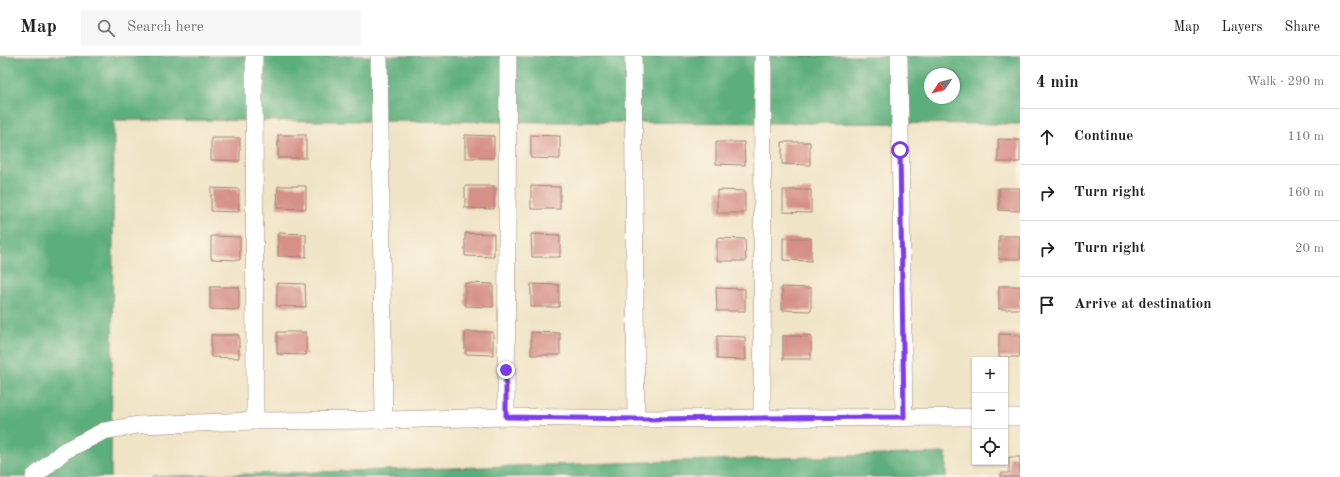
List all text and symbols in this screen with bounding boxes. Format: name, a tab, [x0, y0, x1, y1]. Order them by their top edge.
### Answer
search box	[81, 10, 361, 46]
icon: search	[95, 17, 117, 39]
text: Map	[20, 18, 57, 37]
text: Search here	[127, 20, 204, 35]
text: Map	[1174, 20, 1200, 34]
text: Layers	[1222, 20, 1263, 34]
text: Share	[1285, 20, 1320, 34]
north arrow	[924, 68, 960, 104]
text: 4 min	[1036, 74, 1079, 91]
text: Walk · 290 m	[1247, 75, 1324, 88]
icon: ahead	[1036, 126, 1058, 148]
text: Continue	[1074, 129, 1133, 144]
text: 110 m	[1287, 130, 1324, 143]
route start	[891, 141, 909, 159]
icon: right	[1036, 182, 1058, 204]
text: Turn right	[1074, 185, 1145, 200]
text: 160 m	[1287, 186, 1324, 199]
icon: right	[1036, 238, 1058, 260]
text: Turn right	[1074, 241, 1145, 256]
text: 20 m	[1295, 242, 1324, 255]
icon: arrive	[1036, 294, 1058, 316]
text: Arrive at destination	[1074, 297, 1212, 312]
map controls	[972, 357, 1008, 465]
button: +	[972, 357, 1008, 393]
route end	[497, 361, 515, 379]
button: −	[972, 393, 1008, 429]
button: locate	[972, 429, 1008, 465]

